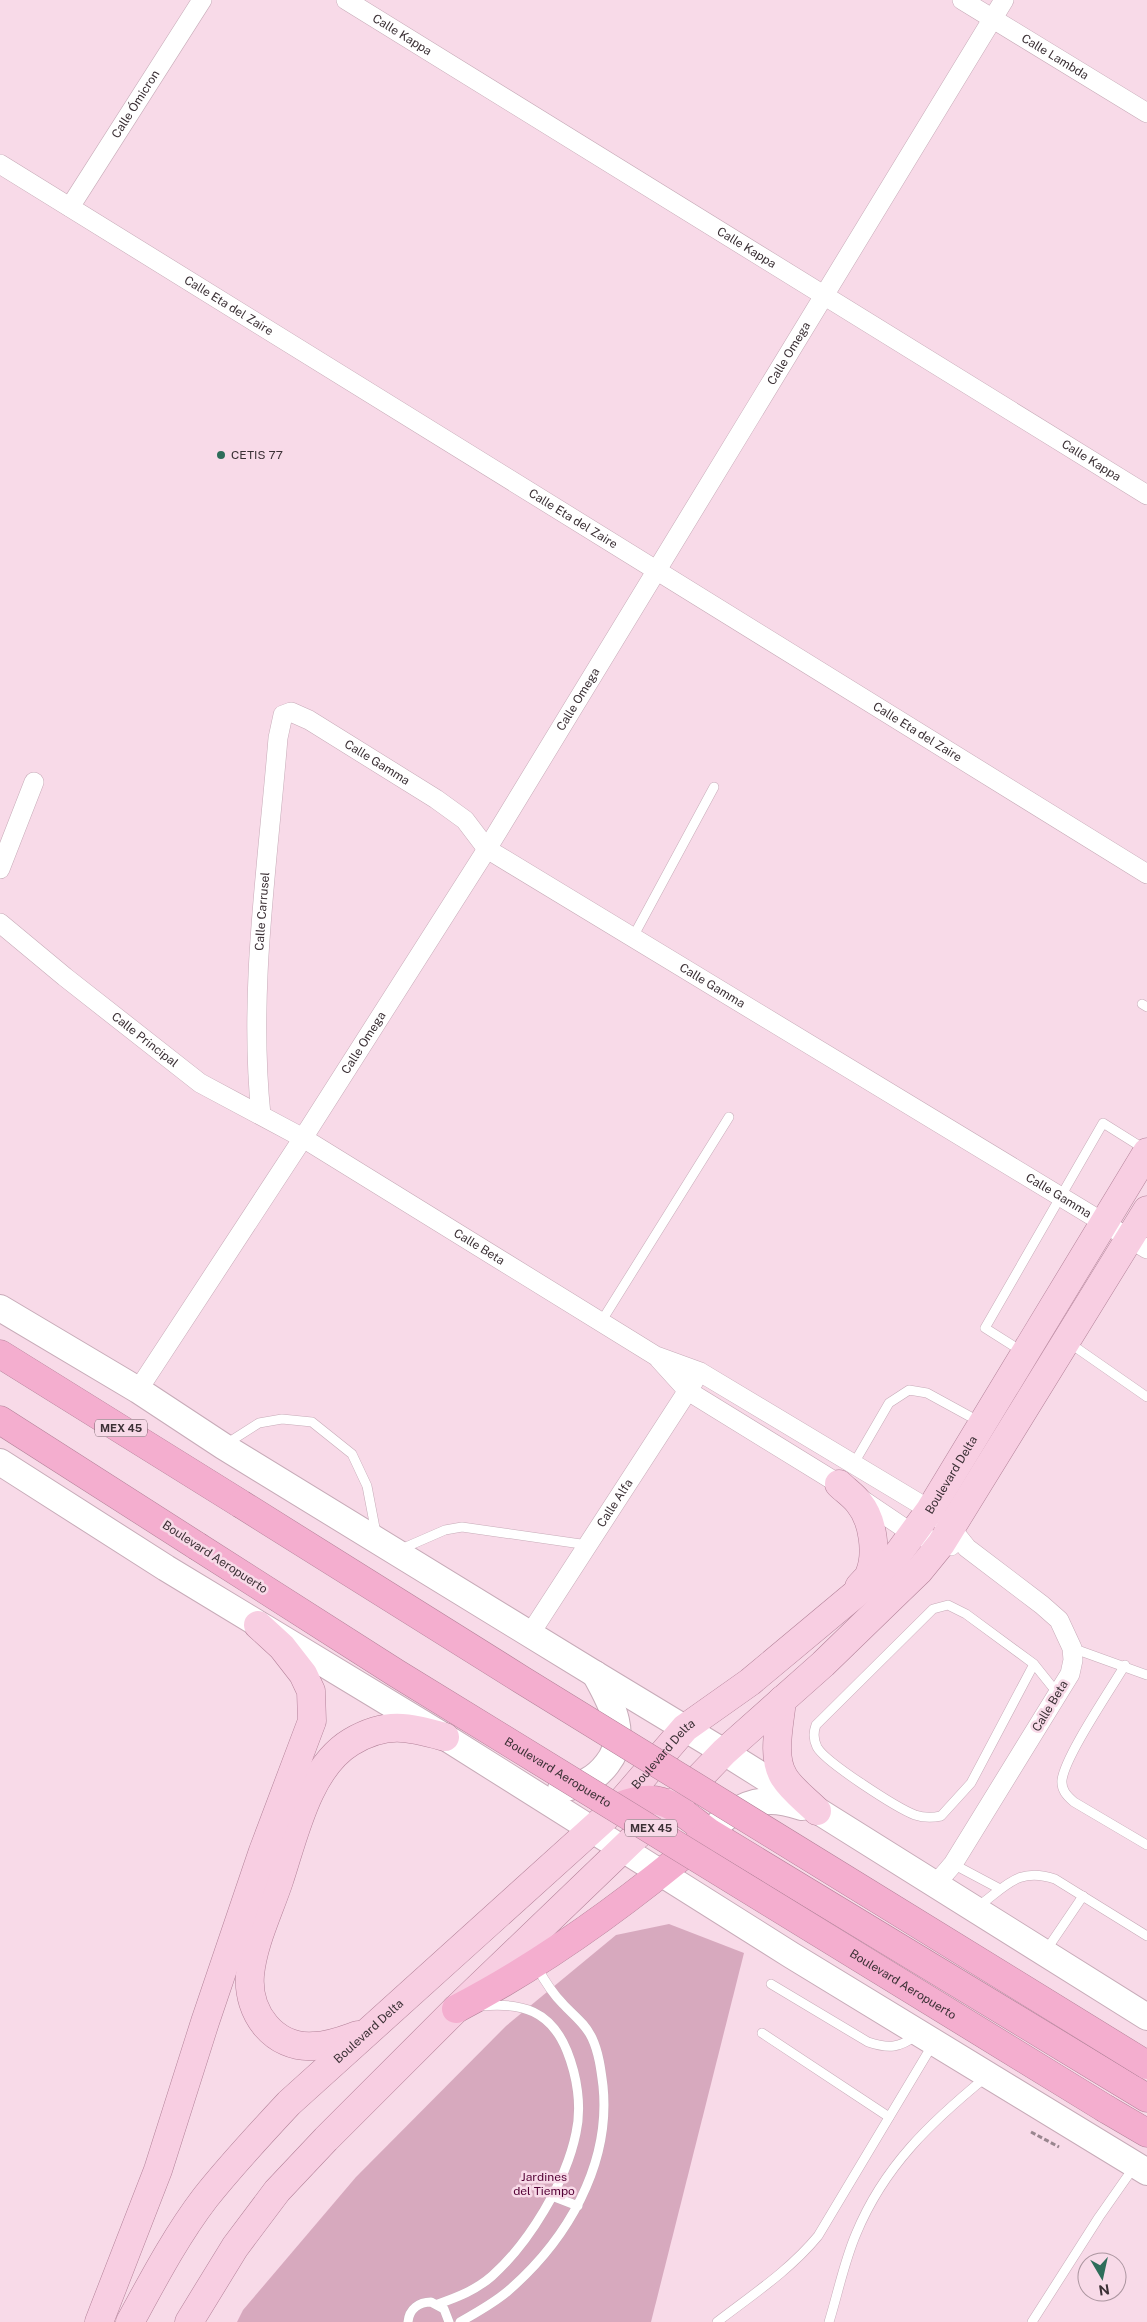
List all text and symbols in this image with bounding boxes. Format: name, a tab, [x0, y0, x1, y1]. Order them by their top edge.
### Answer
street label: Calle Kappa	[370, 11, 434, 58]
street label: Calle Lambda	[1019, 31, 1091, 83]
street label: Calle Ómicron	[109, 67, 163, 141]
street label: Calle Kappa	[715, 224, 779, 271]
street label: Calle Eta del Zaire	[182, 273, 276, 338]
street label: Calle Omega	[764, 319, 813, 387]
street label: Calle Kappa	[1059, 437, 1123, 484]
place label: CETIS 77	[231, 448, 283, 462]
marker: CETIS 77	[215, 449, 227, 461]
street label: Calle Eta del Zaire	[526, 486, 620, 552]
street label: Calle Omega	[554, 665, 603, 733]
street label: Calle Eta del Zaire	[870, 699, 965, 765]
street label: Calle Gamma	[342, 737, 412, 788]
street label: Calle Carrusel	[252, 871, 272, 951]
street label: Calle Gamma	[677, 960, 748, 1011]
street label: Calle Principal	[109, 1009, 181, 1070]
street label: Calle Omega	[339, 1009, 389, 1077]
street label: Calle Gamma	[1023, 1170, 1094, 1221]
street label: Calle Beta	[451, 1226, 507, 1268]
road number: MEX 45	[95, 1420, 147, 1436]
street label: Boulevard Delta	[922, 1433, 980, 1517]
street label: Calle Alfa	[594, 1476, 636, 1530]
street label: Boulevard Aeropuerto	[160, 1518, 270, 1596]
street label: Calle Beta	[1029, 1678, 1071, 1734]
street label: Boulevard Delta	[629, 1716, 698, 1792]
street label: Boulevard Aeropuerto	[502, 1734, 614, 1811]
road number: MEX 45	[625, 1820, 677, 1836]
street label: Boulevard Aeropuerto	[847, 1946, 959, 2022]
street label: Boulevard Delta	[331, 1996, 406, 2066]
park label: Jardines del Tiempo	[513, 2170, 575, 2198]
north arrow	[1077, 2252, 1127, 2302]
text: N	[1097, 2281, 1111, 2299]

